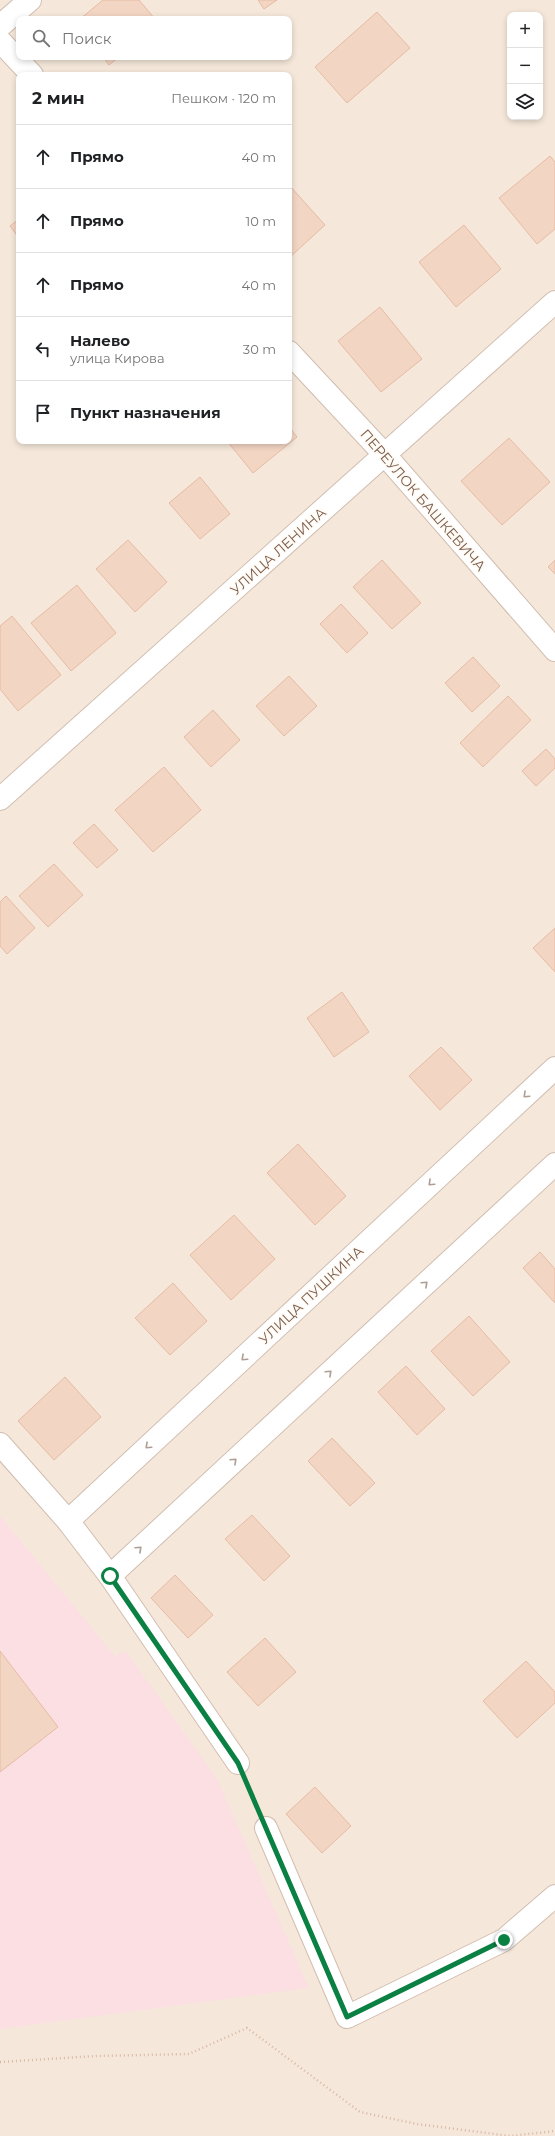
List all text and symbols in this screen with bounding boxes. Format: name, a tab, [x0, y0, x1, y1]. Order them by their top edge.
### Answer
map controls	[507, 12, 543, 120]
button: +	[507, 12, 543, 48]
search box	[16, 16, 292, 60]
icon: search	[30, 27, 52, 49]
text: Поиск	[62, 29, 111, 48]
button: −	[507, 48, 543, 84]
button: layers	[507, 84, 543, 120]
text: 2 мин	[32, 88, 85, 108]
text: Пешком · 120 m	[171, 90, 276, 106]
icon: ahead	[32, 146, 54, 168]
text: Прямо	[70, 147, 124, 166]
text: 40 m	[242, 149, 276, 165]
icon: ahead	[32, 210, 54, 232]
text: Прямо	[70, 211, 124, 230]
text: 10 m	[246, 213, 276, 229]
icon: ahead	[32, 274, 54, 296]
text: Прямо	[70, 275, 124, 294]
text: 40 m	[242, 277, 276, 293]
text: Налево	[70, 331, 130, 350]
icon: left	[32, 338, 54, 360]
text: 30 m	[243, 341, 276, 357]
text: улица Кирова	[70, 350, 165, 366]
icon: arrive	[32, 402, 54, 424]
text: Пункт назначения	[70, 403, 221, 422]
street label: ПЕРЕУЛОК БАШКЕВИЧА	[356, 425, 490, 575]
street label: УЛИЦА ЛЕНИНА	[226, 503, 330, 599]
one-way arrow	[524, 1090, 531, 1097]
one-way arrow	[428, 1179, 436, 1186]
street label: УЛИЦА ПУШКИНА	[255, 1242, 367, 1348]
one-way arrow	[420, 1282, 428, 1289]
one-way arrow	[241, 1353, 248, 1360]
one-way arrow	[325, 1370, 332, 1377]
one-way arrow	[145, 1441, 153, 1449]
one-way arrow	[229, 1458, 237, 1466]
one-way arrow	[134, 1547, 141, 1554]
route start	[101, 1567, 119, 1585]
route end	[495, 1931, 513, 1949]

